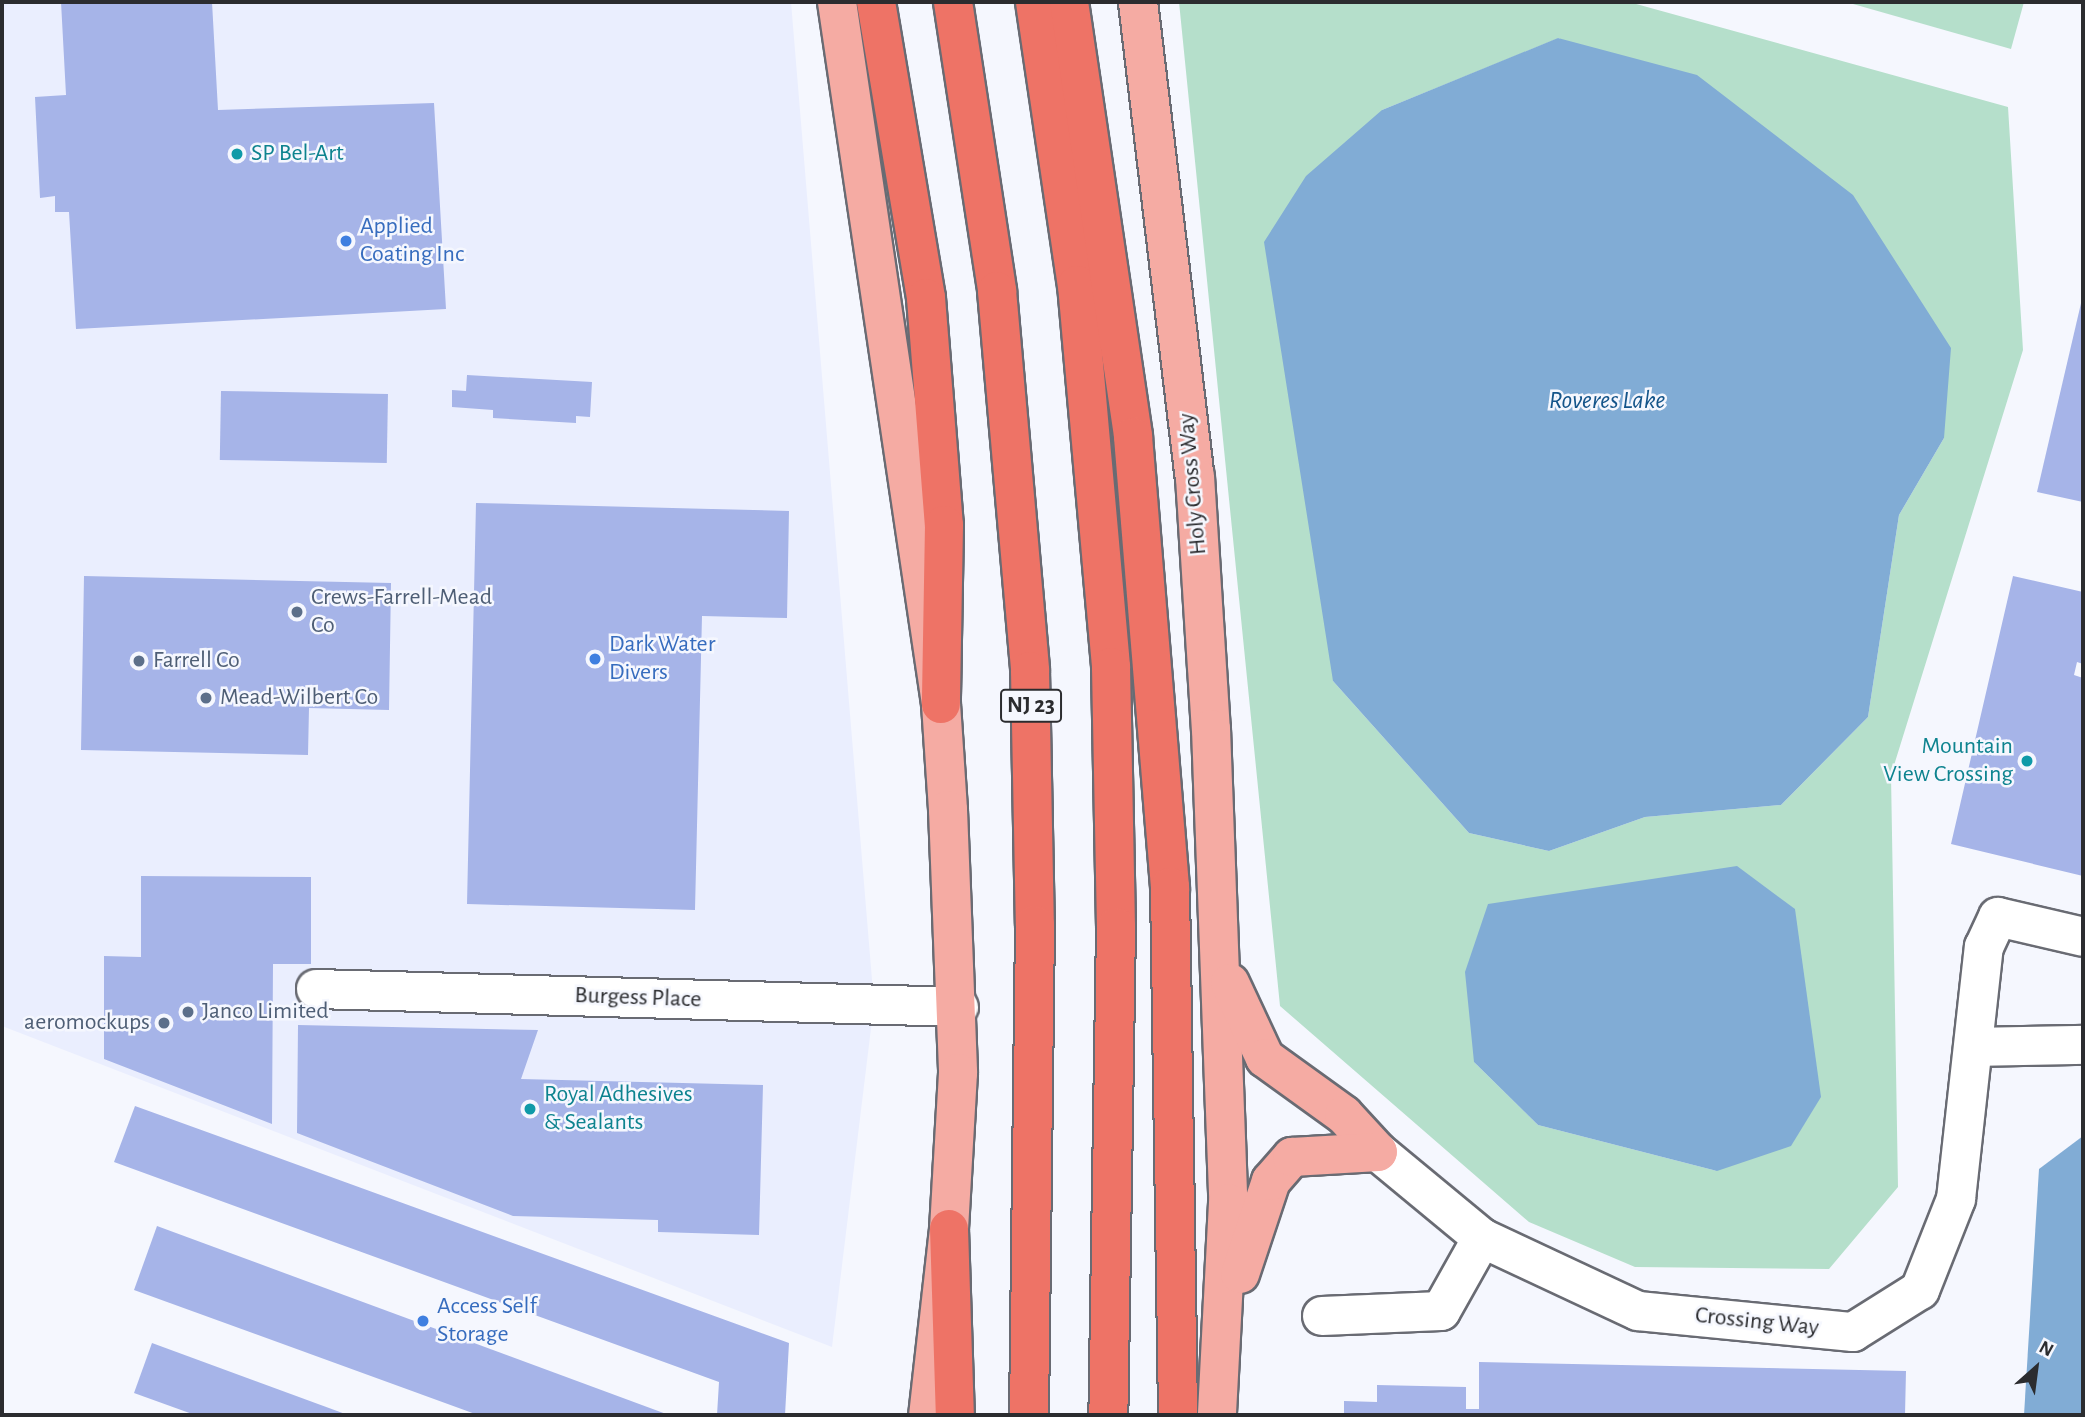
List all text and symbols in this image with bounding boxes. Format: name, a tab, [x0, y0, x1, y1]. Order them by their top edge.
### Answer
place label: SP Bel-Art	[251, 140, 344, 168]
marker: SP Bel-Art	[229, 146, 245, 162]
place label: Applied Coating Inc	[360, 213, 464, 269]
marker: Applied Coating Inc	[338, 233, 354, 249]
water label: Roveres Lake	[1549, 385, 1665, 417]
street label: Holy Cross Way	[1172, 412, 1214, 556]
place label: Crews-Farrell-Mead Co	[311, 584, 492, 640]
marker: Crews-Farrell-Mead Co	[289, 604, 305, 620]
place label: Dark Water Divers	[609, 631, 715, 687]
place label: Farrell Co	[153, 647, 240, 675]
marker: Dark Water Divers	[587, 651, 603, 667]
marker: Farrell Co	[131, 653, 147, 669]
place label: Mead-Wilbert Co	[220, 684, 378, 712]
road number: NJ 23	[1000, 686, 1062, 726]
marker: Mead-Wilbert Co	[198, 690, 214, 706]
place label: Mountain View Crossing	[1883, 733, 2013, 789]
marker: Mountain View Crossing	[2019, 753, 2035, 769]
street label: Burgess Place	[574, 981, 702, 1015]
place label: Janco Limited	[202, 998, 329, 1026]
marker: Janco Limited	[180, 1004, 196, 1020]
place label: aeromockups	[24, 1009, 150, 1037]
marker: aeromockups	[156, 1015, 172, 1031]
place label: Royal Adhesives & Sealants	[544, 1081, 693, 1137]
marker: Royal Adhesives & Sealants	[522, 1101, 538, 1117]
place label: Access Self Storage	[437, 1293, 537, 1349]
street label: Crossing Way	[1694, 1301, 1820, 1343]
marker: Access Self Storage	[415, 1313, 431, 1329]
north arrow	[2001, 1333, 2071, 1403]
text: N	[2036, 1338, 2056, 1361]

